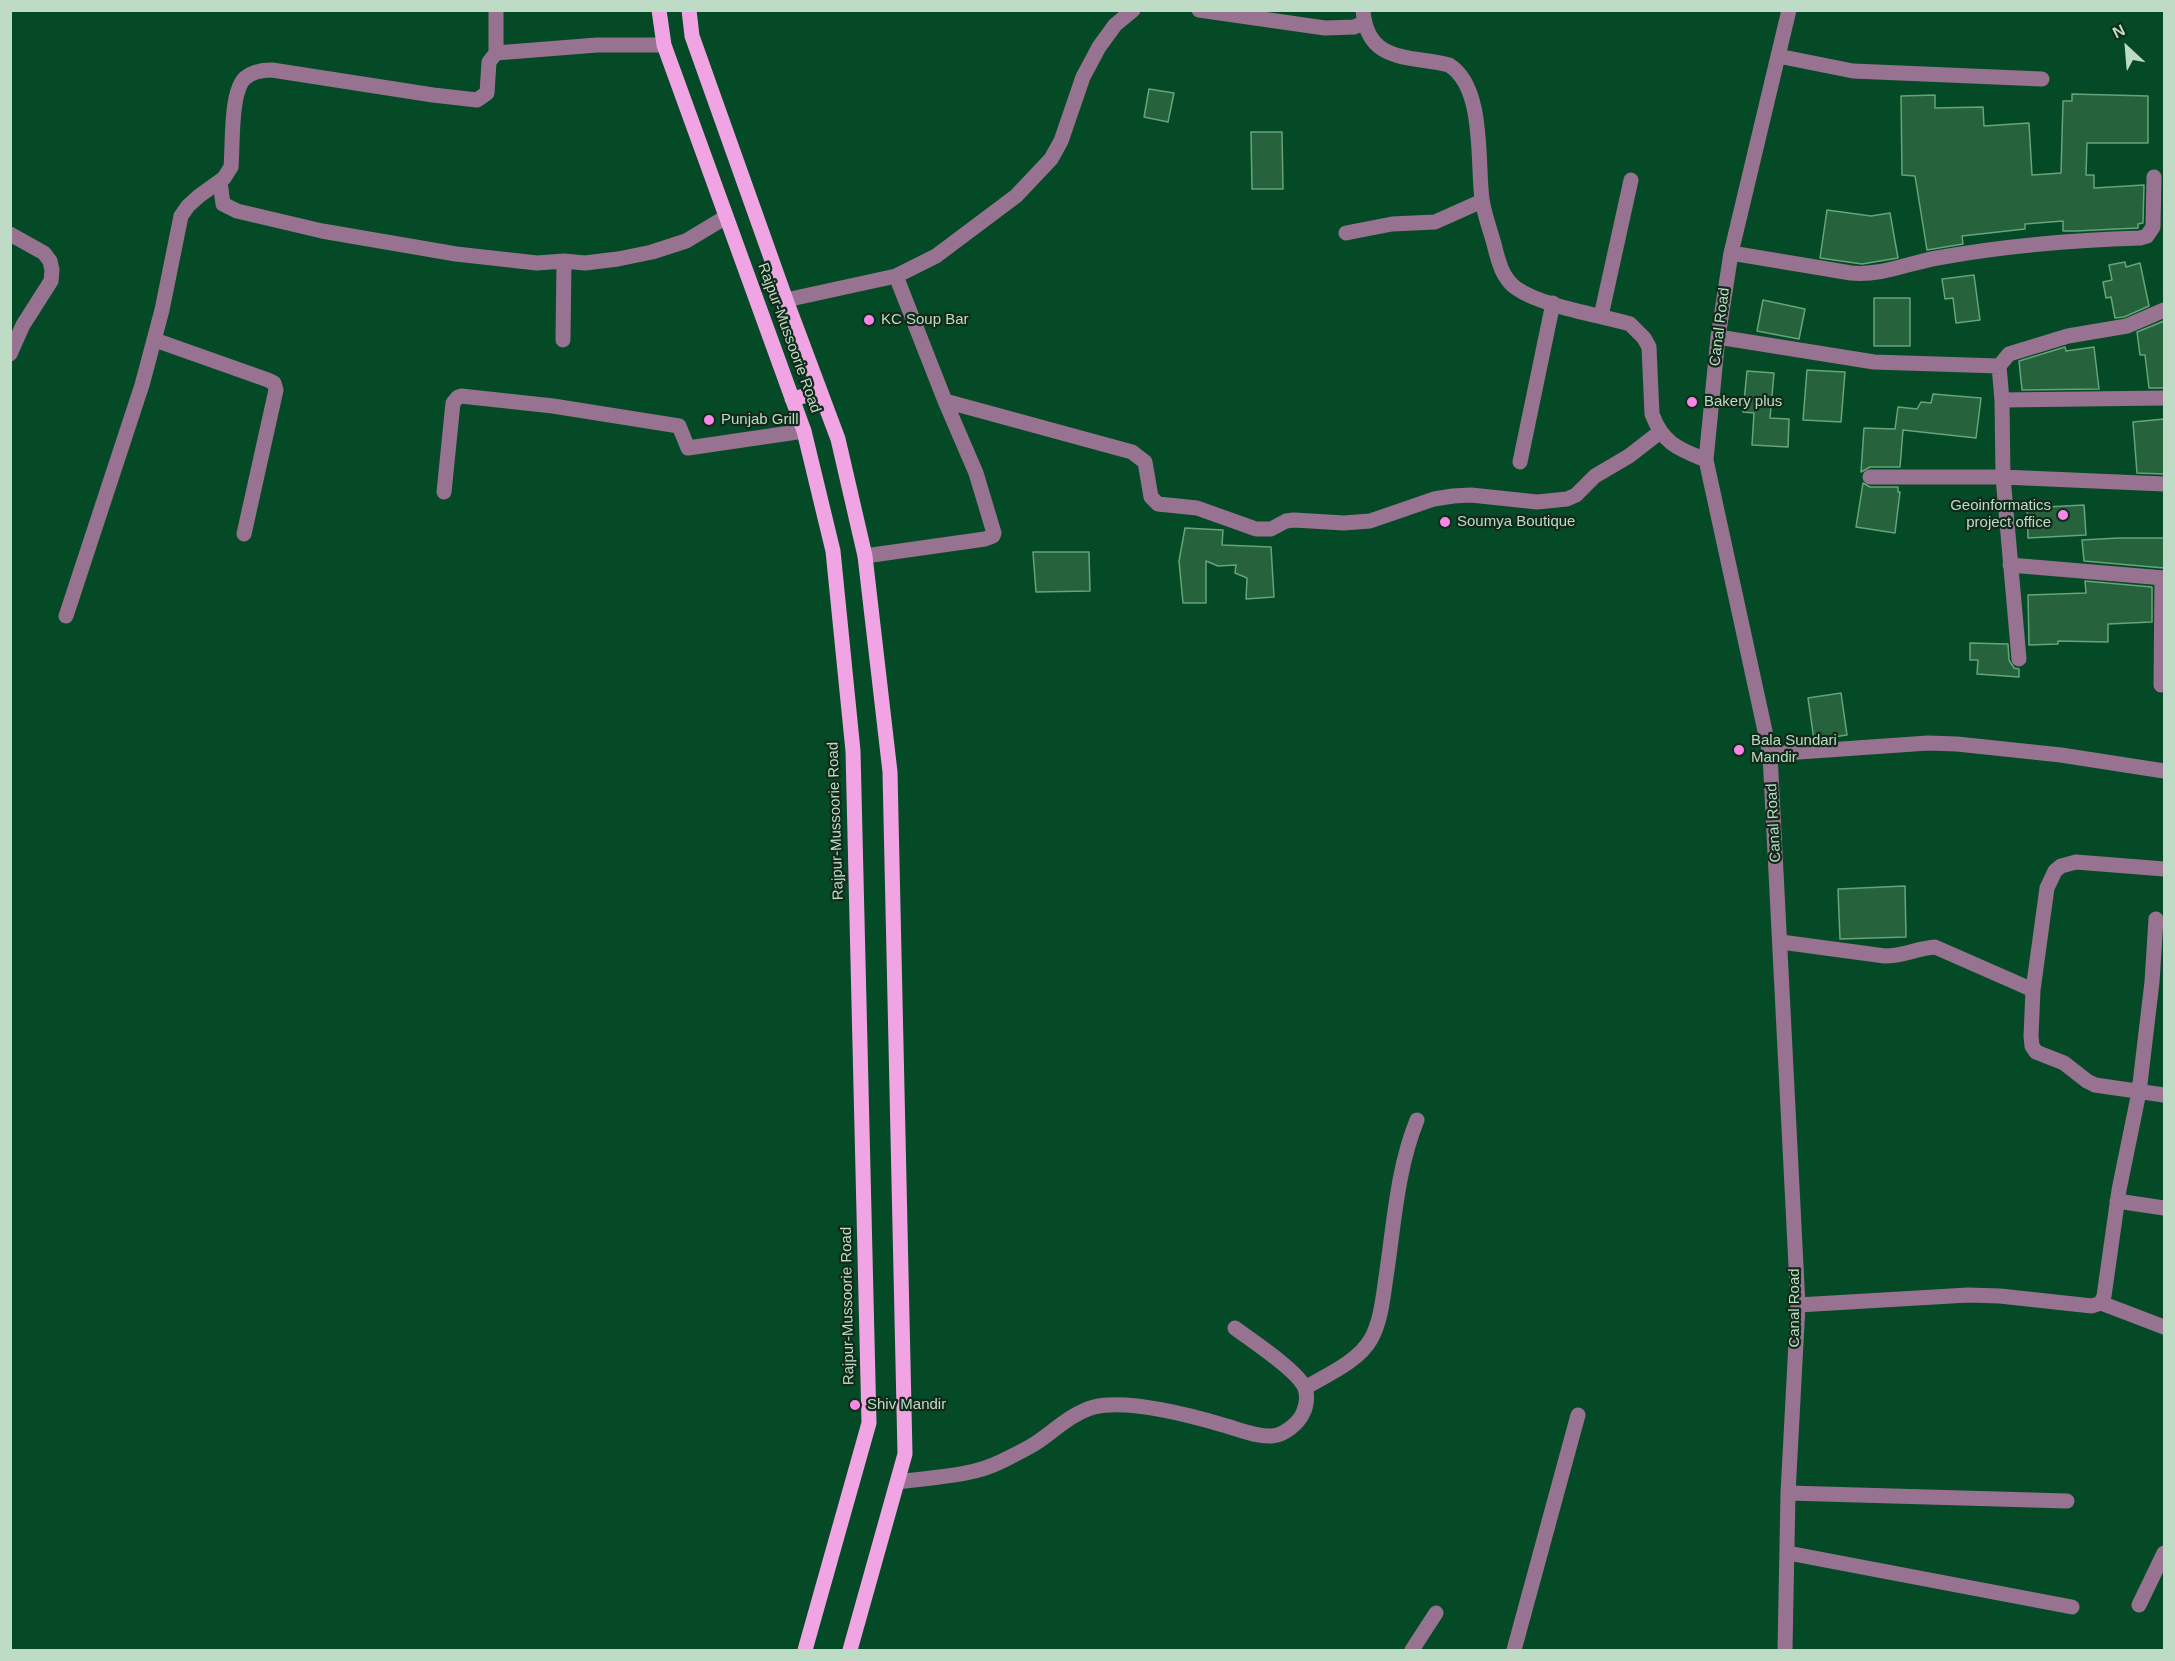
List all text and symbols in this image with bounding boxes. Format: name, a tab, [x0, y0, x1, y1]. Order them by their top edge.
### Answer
north arrow	[2097, 18, 2157, 78]
text: N	[2110, 21, 2128, 42]
street label: Rajpur-Mussoorie Road	[753, 260, 825, 416]
street label: Canal Road	[1706, 287, 1734, 367]
place label: KC Soup Bar	[881, 311, 969, 329]
marker: KC Soup Bar	[862, 313, 876, 327]
place label: Bakery plus	[1704, 393, 1782, 411]
marker: Bakery plus	[1685, 395, 1699, 409]
place label: Punjab Grill	[721, 411, 799, 429]
marker: Punjab Grill	[702, 413, 716, 427]
place label: Geoinformatics project office	[1950, 497, 2051, 532]
marker: Geoinformatics project office	[2056, 508, 2070, 522]
place label: Soumya Boutique	[1457, 513, 1575, 531]
marker: Soumya Boutique	[1438, 515, 1452, 529]
place label: Bala Sundari Mandir	[1751, 732, 1837, 767]
street label: Rajpur-Mussoorie Road	[824, 742, 848, 900]
marker: Bala Sundari Mandir	[1732, 743, 1746, 757]
street label: Canal Road	[1763, 783, 1785, 863]
street label: Rajpur-Mussoorie Road	[838, 1227, 858, 1385]
street label: Canal Road	[1786, 1268, 1804, 1348]
place label: Shiv Mandir	[867, 1396, 946, 1414]
marker: Shiv Mandir	[848, 1398, 862, 1412]

